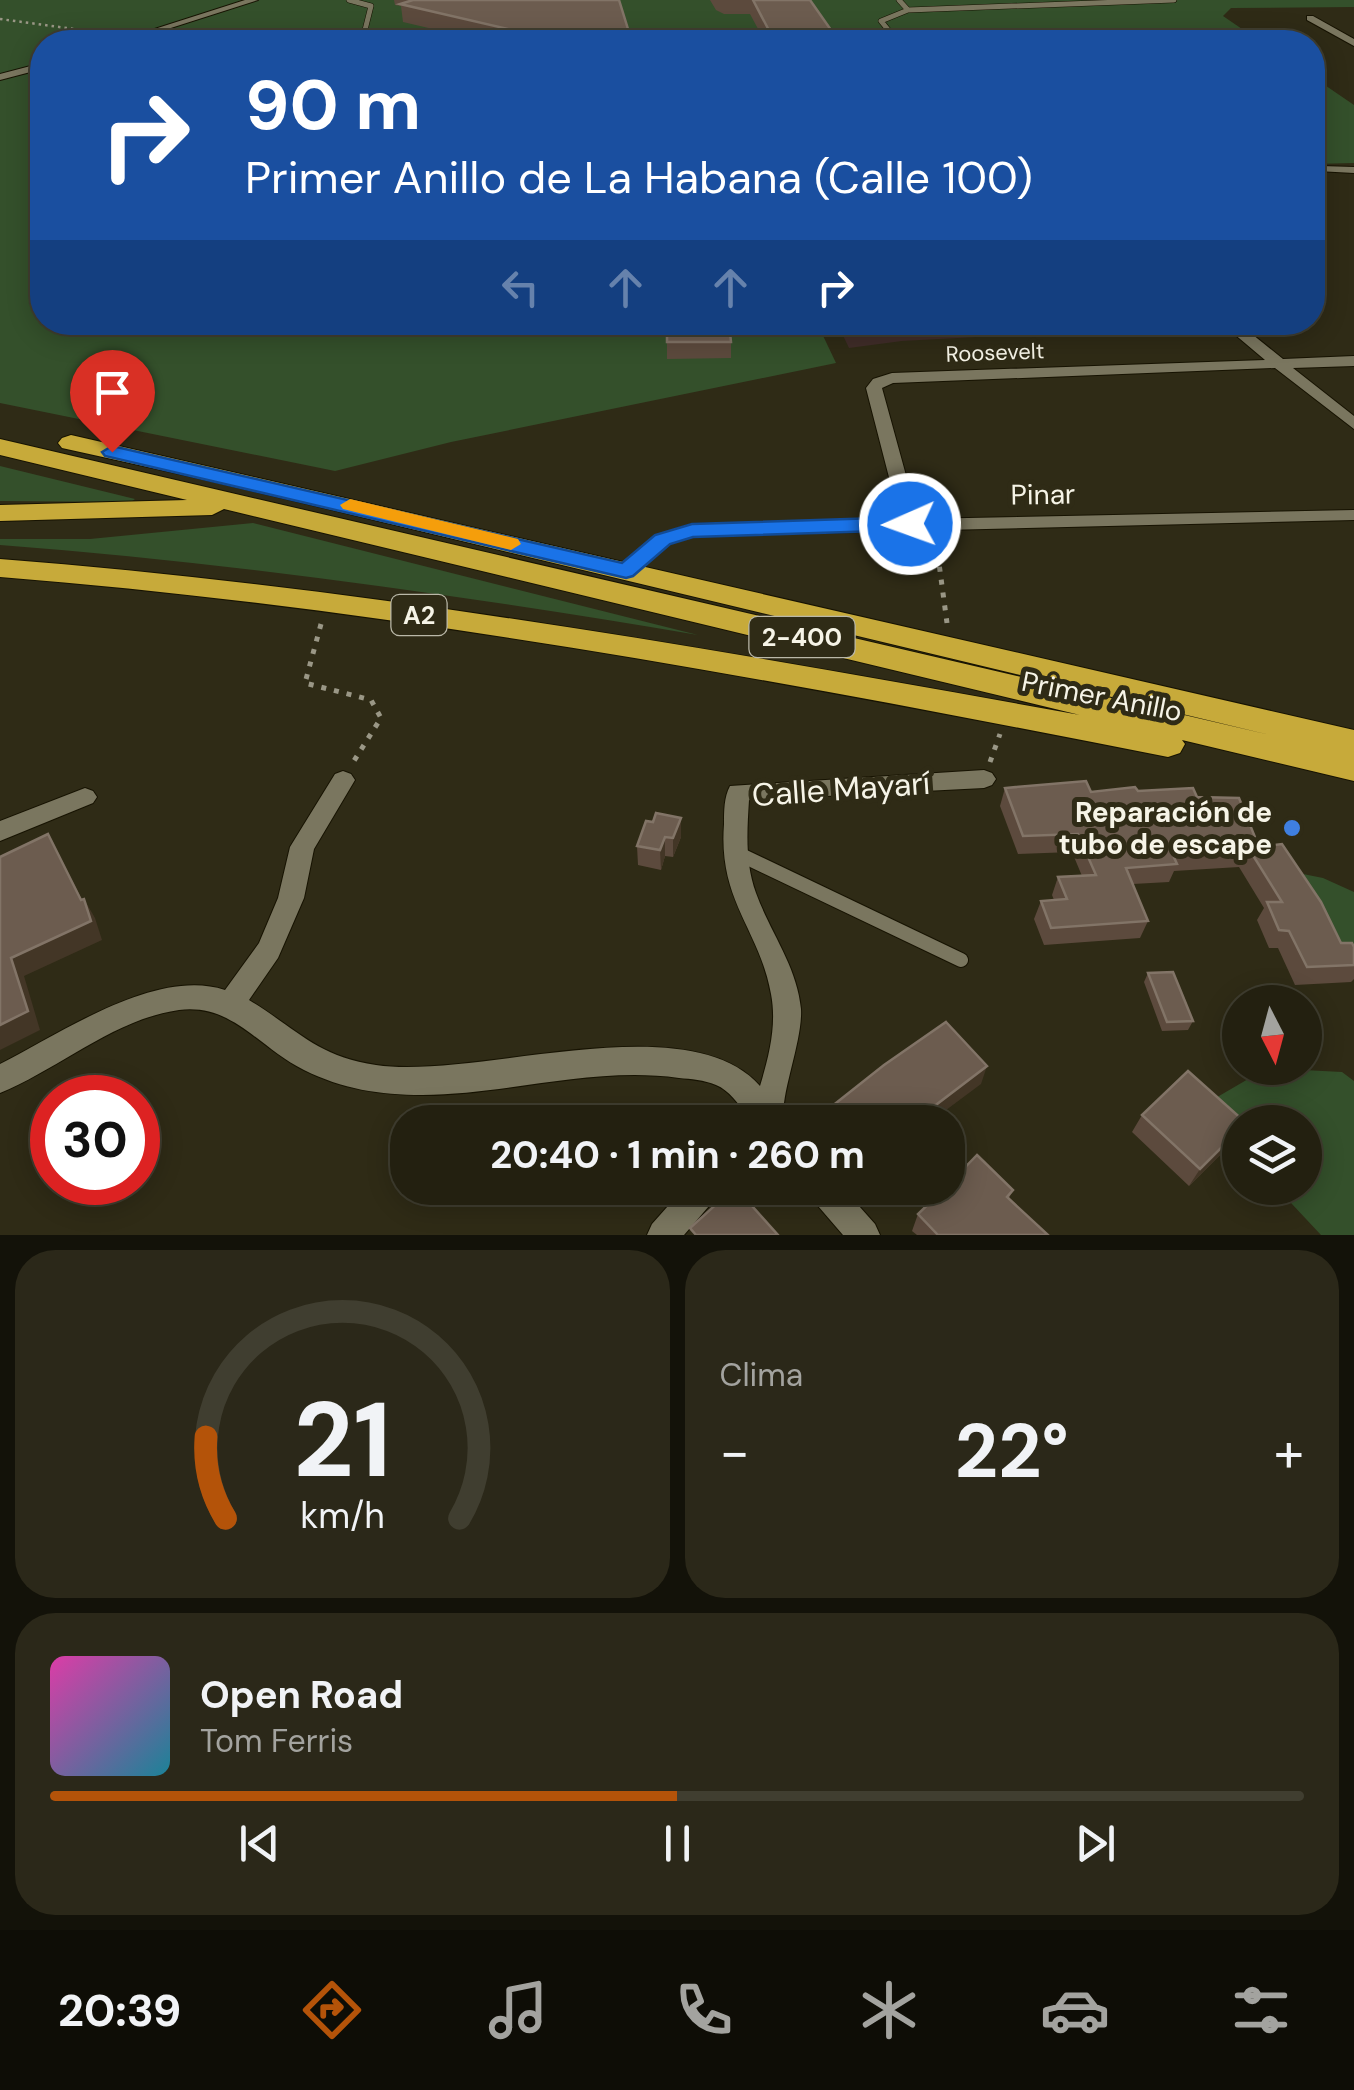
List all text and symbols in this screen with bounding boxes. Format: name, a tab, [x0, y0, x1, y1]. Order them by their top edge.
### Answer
text: 90 m	[245, 60, 421, 151]
icon: right	[80, 70, 210, 200]
text: Primer Anillo de La Habana (Calle 100)	[245, 148, 1033, 207]
icon: left	[493, 260, 548, 315]
icon: ahead	[598, 260, 653, 315]
icon: ahead	[703, 260, 758, 315]
icon: right	[808, 260, 863, 315]
street label: Roosevelt	[945, 336, 1045, 369]
pin	[70, 350, 155, 453]
icon: arrive	[85, 365, 140, 420]
position arrow	[858, 472, 962, 576]
street label: Pinar	[1010, 475, 1076, 514]
road number: A2	[392, 595, 446, 635]
road number: 2-400	[750, 617, 854, 657]
street label: Primer Anillo	[1019, 663, 1185, 730]
street label: Calle Mayarí	[751, 762, 931, 816]
place label: Reparación de tubo de escape	[1058, 794, 1272, 863]
marker: Reparación de tubo de escape	[1281, 817, 1303, 839]
north arrow	[1222, 985, 1322, 1085]
map controls	[1222, 985, 1322, 1205]
speed limit sign: 30	[30, 1075, 160, 1205]
button: layers	[1222, 1105, 1322, 1205]
text: 20:40 · 1 min · 260 m	[490, 1130, 865, 1180]
text: Clima	[720, 1354, 803, 1396]
text: 21	[293, 1373, 391, 1508]
text: 22°	[955, 1403, 1069, 1500]
text: −	[720, 1416, 750, 1488]
text: +	[1274, 1416, 1304, 1488]
text: km/h	[300, 1493, 384, 1539]
text: Open Road	[200, 1670, 403, 1720]
text: Tom Ferris	[200, 1720, 353, 1762]
icon: previous	[232, 1816, 287, 1871]
icon: pause	[650, 1816, 705, 1871]
icon: next	[1068, 1816, 1123, 1871]
icon: directions	[297, 1975, 367, 2045]
icon: music	[483, 1975, 553, 2045]
icon: phone	[669, 1975, 739, 2045]
icon: climate	[854, 1975, 924, 2045]
icon: car	[1040, 1975, 1110, 2045]
icon: filters	[1226, 1975, 1296, 2045]
text: 20:39	[58, 1981, 181, 2040]

